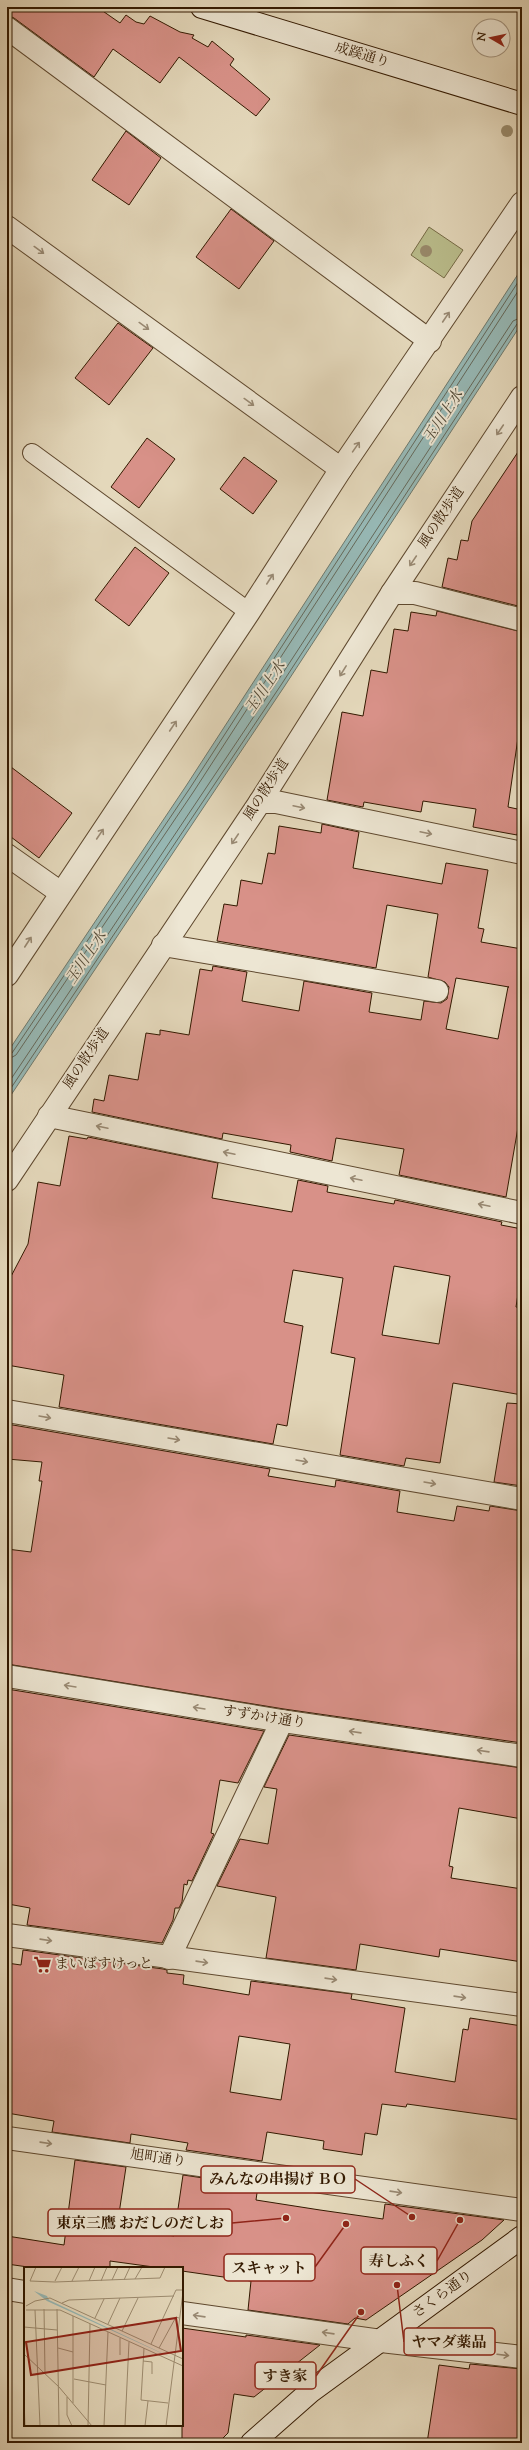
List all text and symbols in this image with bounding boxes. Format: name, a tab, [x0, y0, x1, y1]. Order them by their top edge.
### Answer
north arrow	[471, 18, 511, 58]
text: N	[473, 31, 491, 43]
street label: 成蹊通り	[332, 38, 392, 74]
one-way arrow	[33, 246, 44, 254]
one-way arrow	[442, 312, 450, 323]
one-way arrow	[138, 322, 149, 330]
water label: 玉川上水	[419, 384, 470, 448]
one-way arrow	[243, 398, 254, 406]
one-way arrow	[496, 424, 504, 436]
one-way arrow	[352, 442, 360, 453]
street label: 風の散歩道	[414, 483, 470, 553]
one-way arrow	[409, 555, 417, 566]
one-way arrow	[266, 574, 274, 585]
water label: 玉川上水	[241, 656, 293, 719]
one-way arrow	[339, 665, 347, 676]
one-way arrow	[169, 721, 177, 732]
street label: 風の散歩道	[240, 755, 294, 825]
one-way arrow	[292, 803, 305, 811]
one-way arrow	[97, 828, 105, 840]
one-way arrow	[419, 829, 432, 837]
one-way arrow	[231, 833, 239, 844]
water label: 玉川上水	[62, 926, 114, 989]
one-way arrow	[24, 937, 33, 948]
street label: 風の散歩道	[59, 1024, 115, 1094]
one-way arrow	[96, 1122, 109, 1130]
one-way arrow	[223, 1148, 236, 1156]
one-way arrow	[350, 1175, 363, 1183]
one-way arrow	[478, 1201, 491, 1209]
one-way arrow	[39, 1414, 52, 1422]
one-way arrow	[167, 1435, 180, 1443]
one-way arrow	[295, 1457, 308, 1465]
one-way arrow	[423, 1479, 436, 1487]
one-way arrow	[64, 1682, 77, 1690]
street label: すずかけ通り	[221, 1702, 307, 1734]
one-way arrow	[193, 1703, 206, 1711]
one-way arrow	[349, 1728, 362, 1736]
one-way arrow	[477, 1747, 490, 1755]
one-way arrow	[39, 1936, 52, 1944]
supermarket icon: まいばすけっと	[32, 1955, 52, 1975]
place label: まいばすけっと	[55, 1955, 153, 1975]
one-way arrow	[195, 1958, 208, 1966]
one-way arrow	[324, 1976, 337, 1983]
one-way arrow	[453, 1993, 466, 2001]
one-way arrow	[39, 2139, 52, 2147]
street label: 旭町通り	[129, 2145, 187, 2173]
callout: みんなの串揚げ ＢＯ	[201, 2166, 355, 2193]
text: みんなの串揚げ ＢＯ	[209, 2170, 347, 2191]
one-way arrow	[389, 2188, 402, 2196]
callout: 東京三鷹 おだしのだしお	[48, 2209, 232, 2236]
text: 東京三鷹 おだしのだしお	[56, 2214, 224, 2235]
callout: 寿しふく	[361, 2247, 437, 2274]
text: 寿しふく	[369, 2252, 429, 2273]
callout: スキャット	[224, 2254, 315, 2281]
text: スキャット	[231, 2259, 307, 2280]
street label: さくら通り	[409, 2266, 477, 2324]
inset map	[24, 2267, 183, 2426]
one-way arrow	[193, 2312, 206, 2320]
callout: ヤマダ薬品	[404, 2328, 495, 2355]
one-way arrow	[322, 2329, 335, 2337]
text: ヤマダ薬品	[411, 2333, 487, 2354]
one-way arrow	[496, 2351, 509, 2359]
callout: すき家	[255, 2362, 316, 2389]
text: すき家	[262, 2367, 308, 2388]

